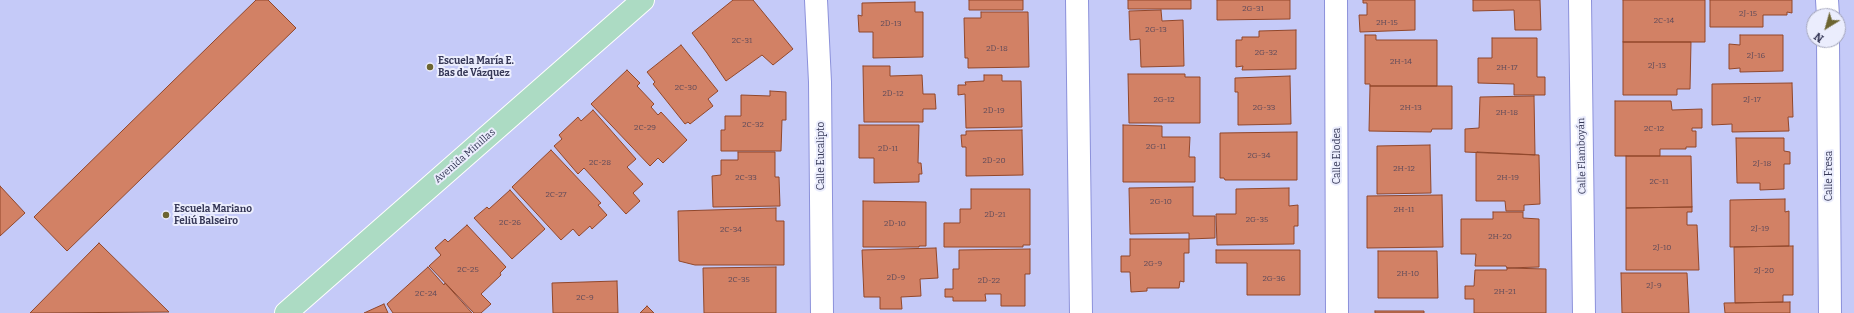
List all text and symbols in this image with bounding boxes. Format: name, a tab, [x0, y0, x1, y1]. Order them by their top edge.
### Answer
house number: 2G-31	[1242, 4, 1264, 14]
north arrow	[1806, 8, 1846, 48]
house number: 2J-15	[1739, 9, 1757, 19]
house number: 2C-14	[1654, 16, 1674, 26]
house number: 2H-15	[1376, 18, 1398, 28]
house number: 2D-13	[880, 19, 902, 29]
house number: 2G-13	[1145, 25, 1167, 35]
text: N	[1812, 29, 1826, 45]
house number: 2C-31	[732, 36, 752, 46]
house number: 2D-18	[986, 44, 1008, 54]
house number: 2G-32	[1255, 48, 1277, 58]
house number: 2J-16	[1747, 51, 1765, 61]
place label: Escuela María E. Bas de Vázquez	[438, 55, 514, 78]
house number: 2H-14	[1390, 57, 1412, 67]
house number: 2J-13	[1648, 61, 1666, 71]
marker: Escuela María E. Bas de Vázquez	[425, 62, 435, 72]
house number: 2H-17	[1496, 63, 1518, 73]
house number: 2C-30	[675, 83, 697, 93]
house number: 2D-12	[882, 89, 904, 99]
house number: 2G-12	[1153, 95, 1175, 105]
house number: 2J-17	[1743, 95, 1761, 105]
house number: 2G-33	[1253, 103, 1275, 113]
house number: 2H-13	[1400, 103, 1422, 113]
house number: 2D-19	[983, 106, 1005, 116]
house number: 2H-18	[1496, 108, 1518, 118]
street label: Calle Flamboyán	[1575, 118, 1589, 194]
house number: 2C-32	[742, 120, 764, 130]
street label: Calle Eucalipto	[815, 122, 827, 190]
house number: 2C-29	[634, 123, 656, 133]
house number: 2C-12	[1644, 124, 1664, 134]
street label: Avenida Minillas	[432, 126, 498, 186]
street label: Calle Elodea	[1331, 128, 1343, 184]
house number: 2G-11	[1146, 142, 1166, 152]
house number: 2D-11	[878, 144, 898, 154]
house number: 2G-34	[1248, 151, 1270, 161]
street label: Calle Fresa	[1823, 151, 1835, 201]
house number: 2D-20	[982, 156, 1006, 166]
house number: 2C-28	[589, 158, 611, 168]
house number: 2J-18	[1753, 159, 1771, 169]
house number: 2H-12	[1393, 164, 1415, 174]
house number: 2C-33	[735, 173, 757, 183]
house number: 2H-19	[1497, 173, 1519, 183]
house number: 2C-11	[1649, 177, 1669, 187]
house number: 2C-27	[545, 190, 567, 200]
house number: 2G-10	[1150, 197, 1172, 207]
place label: Escuela Mariano Feliú Balseiro	[174, 203, 252, 226]
house number: 2H-11	[1394, 205, 1414, 215]
marker: Escuela Mariano Feliú Balseiro	[161, 210, 171, 220]
house number: 2D-21	[984, 210, 1006, 220]
house number: 2G-35	[1246, 215, 1268, 225]
house number: 2C-26	[499, 218, 521, 228]
house number: 2D-10	[884, 219, 906, 229]
house number: 2J-19	[1751, 224, 1769, 234]
house number: 2C-34	[720, 225, 742, 235]
house number: 2H-20	[1488, 232, 1512, 242]
house number: 2J-10	[1653, 243, 1671, 253]
house number: 2G-9	[1144, 259, 1162, 269]
house number: 2C-25	[457, 265, 479, 275]
house number: 2J-20	[1754, 266, 1774, 276]
house number: 2H-10	[1397, 269, 1419, 279]
house number: 2D-9	[887, 273, 905, 283]
house number: 2G-36	[1262, 274, 1286, 284]
house number: 2C-35	[728, 275, 750, 285]
house number: 2D-22	[978, 276, 1000, 286]
house number: 2J-9	[1646, 281, 1662, 291]
house number: 2H-21	[1494, 287, 1516, 297]
house number: 2C-24	[415, 289, 437, 299]
house number: 2C-9	[576, 293, 594, 303]

